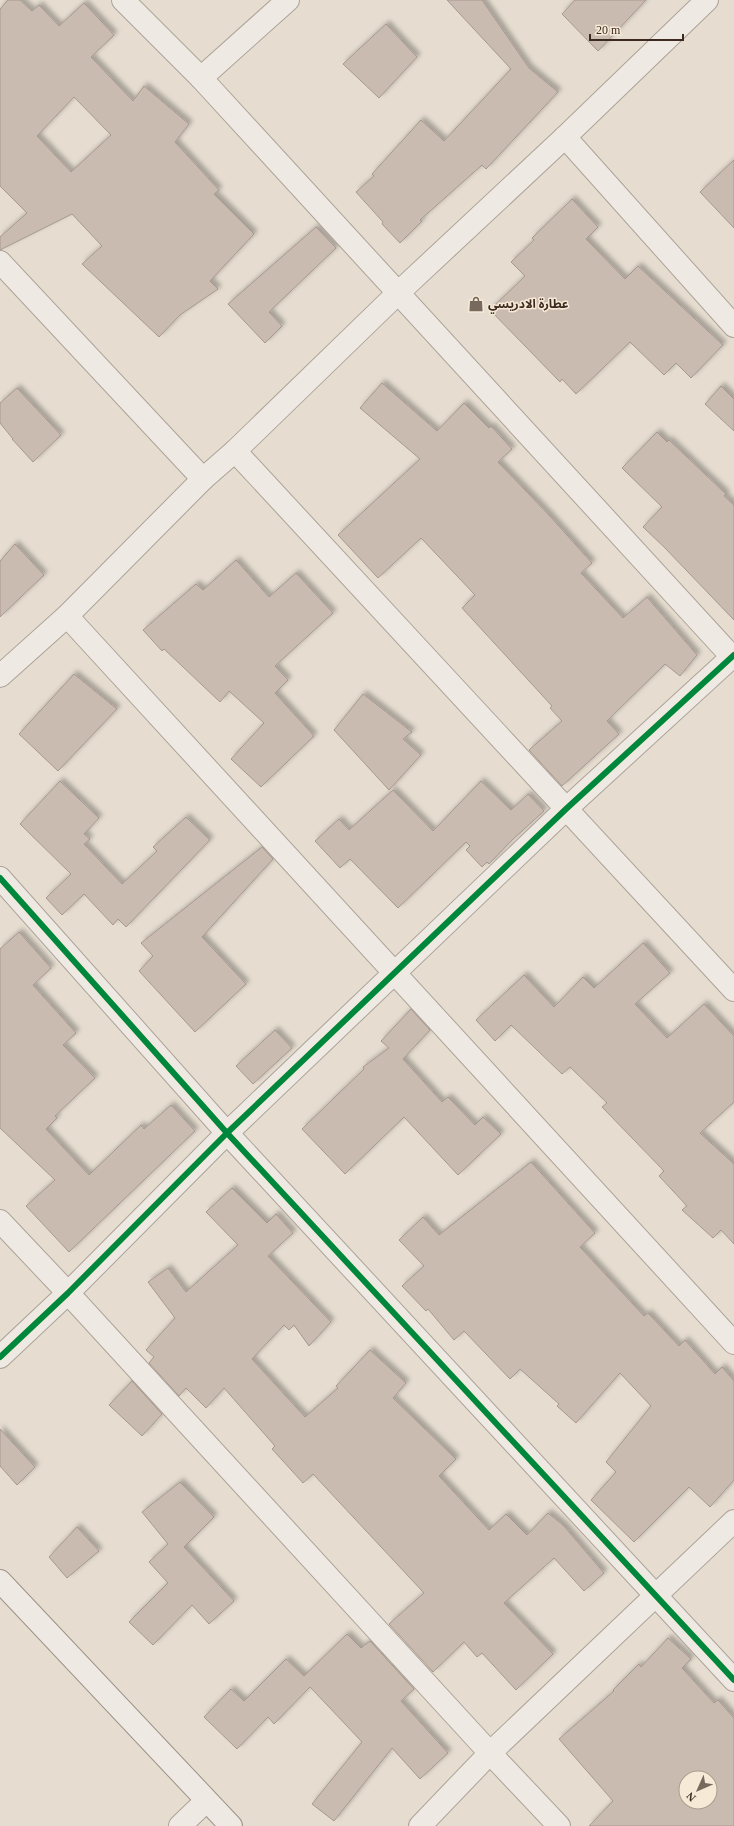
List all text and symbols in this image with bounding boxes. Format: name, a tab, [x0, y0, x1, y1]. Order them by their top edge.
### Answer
scale bar	[590, 16, 683, 42]
text: 20 m	[596, 23, 621, 37]
shop icon: عطارة الادريسي	[467, 295, 485, 313]
place label: عطارة الادريسي	[488, 297, 569, 314]
north arrow	[678, 1770, 718, 1810]
text: N	[684, 1790, 698, 1804]

